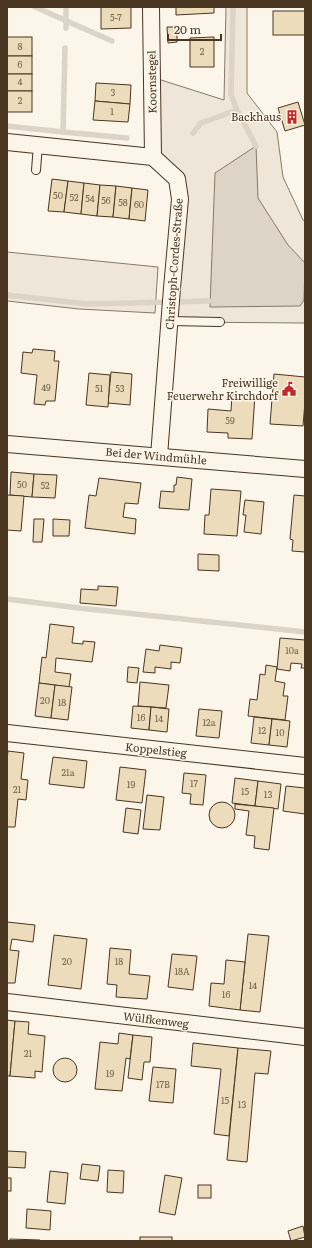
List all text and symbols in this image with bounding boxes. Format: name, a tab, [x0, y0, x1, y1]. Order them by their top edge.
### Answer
house number: 5-7	[110, 10, 122, 24]
scale bar	[168, 16, 221, 42]
text: 20 m	[174, 20, 201, 38]
house number: 8	[18, 39, 23, 53]
house number: 2	[200, 44, 205, 58]
street label: Koornstegel	[142, 50, 160, 114]
house number: 6	[18, 57, 23, 71]
house number: 4	[18, 74, 23, 88]
house number: 3	[111, 85, 116, 99]
house number: 2	[18, 93, 23, 107]
house number: 1	[110, 104, 114, 118]
place label: Backhaus	[231, 108, 281, 124]
building icon: Backhaus	[284, 109, 300, 125]
house number: 50	[53, 188, 63, 202]
house number: 52	[69, 190, 79, 204]
house number: 54	[85, 191, 95, 205]
house number: 56	[101, 193, 111, 207]
house number: 58	[118, 195, 128, 209]
house number: 60	[134, 197, 144, 211]
street label: Christoph-Cordes-Straße	[160, 197, 186, 330]
place label: Freiwillige Feuerwehr Kirchdorf	[167, 374, 279, 403]
house number: 49	[41, 380, 51, 394]
house number: 51	[95, 381, 103, 395]
house number: 53	[115, 381, 125, 395]
public building icon: Freiwillige Feuerwehr Kirchdorf	[281, 381, 297, 397]
house number: 59	[225, 413, 235, 427]
street label: Bei der Windmühle	[105, 443, 208, 467]
house number: 50	[17, 477, 27, 491]
house number: 52	[40, 478, 50, 492]
house number: 10a	[285, 643, 299, 657]
house number: 20	[40, 693, 50, 707]
house number: 18	[58, 695, 66, 709]
house number: 16	[137, 710, 145, 724]
house number: 14	[155, 711, 163, 725]
house number: 12a	[202, 715, 216, 729]
house number: 12	[258, 723, 267, 737]
house number: 10	[276, 725, 284, 739]
street label: Koppelstieg	[124, 738, 189, 760]
house number: 21a	[61, 765, 75, 779]
house number: 17	[190, 776, 198, 790]
house number: 19	[127, 777, 135, 791]
house number: 21	[13, 782, 21, 796]
house number: 15	[241, 784, 250, 798]
house number: 13	[264, 787, 272, 801]
house number: 20	[62, 954, 72, 968]
house number: 18	[115, 954, 123, 968]
house number: 18A	[174, 964, 190, 978]
house number: 14	[249, 978, 257, 992]
house number: 16	[222, 987, 230, 1001]
street label: Wülfkenweg	[122, 1007, 191, 1031]
house number: 21	[24, 1046, 32, 1060]
house number: 19	[106, 1066, 114, 1080]
house number: 17B	[156, 1077, 170, 1091]
house number: 15	[221, 1093, 230, 1107]
house number: 13	[238, 1097, 246, 1111]

